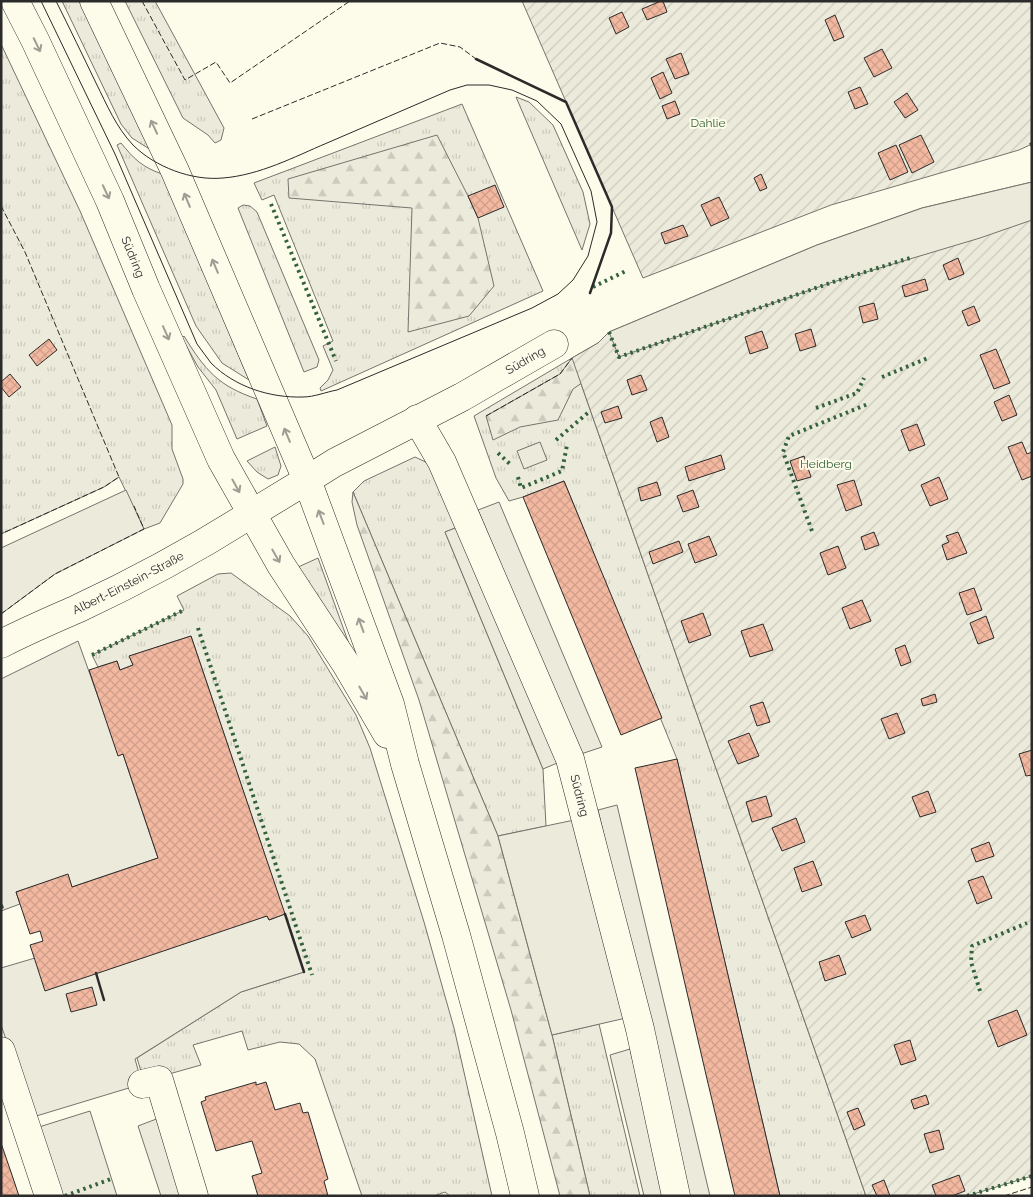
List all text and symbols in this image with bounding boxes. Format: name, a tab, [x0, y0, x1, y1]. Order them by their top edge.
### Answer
one-way arrow	[33, 37, 42, 52]
park label: Dahlie	[691, 116, 726, 130]
one-way arrow	[149, 120, 158, 135]
one-way arrow	[102, 184, 111, 199]
one-way arrow	[181, 193, 191, 208]
street label: Südring	[118, 234, 148, 280]
one-way arrow	[210, 259, 220, 274]
one-way arrow	[161, 325, 171, 340]
street label: Südring	[503, 344, 548, 377]
one-way arrow	[282, 428, 292, 443]
park label: Heidberg	[800, 457, 852, 471]
one-way arrow	[231, 479, 241, 494]
one-way arrow	[316, 510, 325, 525]
street label: Albert-Einstein-Straße	[70, 549, 186, 617]
one-way arrow	[271, 549, 281, 563]
one-way arrow	[356, 618, 365, 633]
one-way arrow	[359, 685, 369, 699]
street label: Südring	[567, 773, 592, 818]

